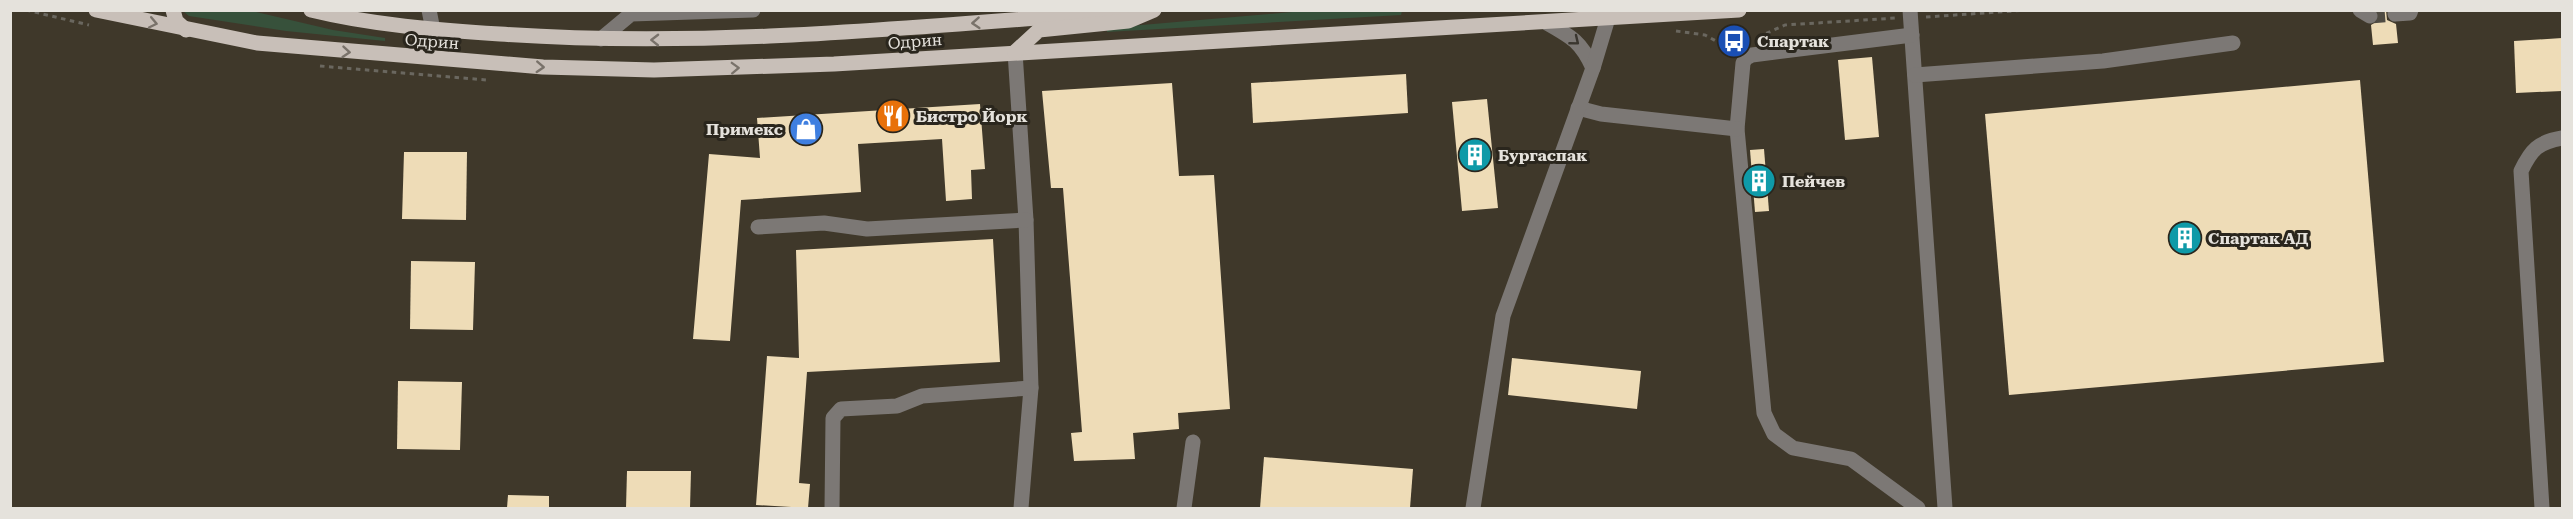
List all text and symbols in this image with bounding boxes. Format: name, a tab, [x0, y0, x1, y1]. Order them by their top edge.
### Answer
one-way arrow	[148, 16, 158, 29]
one-way arrow	[971, 16, 980, 29]
bus stop icon: Спартак	[1716, 23, 1752, 59]
street label: Одрин	[404, 30, 460, 53]
street label: Одрин	[887, 30, 943, 53]
place label: Спартак	[1757, 32, 1829, 51]
one-way arrow	[651, 33, 660, 46]
one-way arrow	[1568, 33, 1579, 44]
one-way arrow	[341, 45, 350, 58]
one-way arrow	[535, 60, 544, 73]
one-way arrow	[730, 62, 739, 75]
restaurant icon: Бистро Йорк	[875, 98, 911, 134]
place label: Бистро Йорк	[916, 107, 1028, 126]
shop icon: Примекс	[788, 111, 824, 147]
place label: Примекс	[706, 120, 783, 139]
building icon: Бургаспак	[1457, 137, 1493, 173]
place label: Бургаспак	[1498, 146, 1587, 165]
building icon: Пейчев	[1741, 163, 1777, 199]
place label: Пейчев	[1782, 172, 1845, 191]
building icon: Спартак АД	[2167, 220, 2203, 256]
place label: Спартак АД	[2208, 229, 2309, 248]

